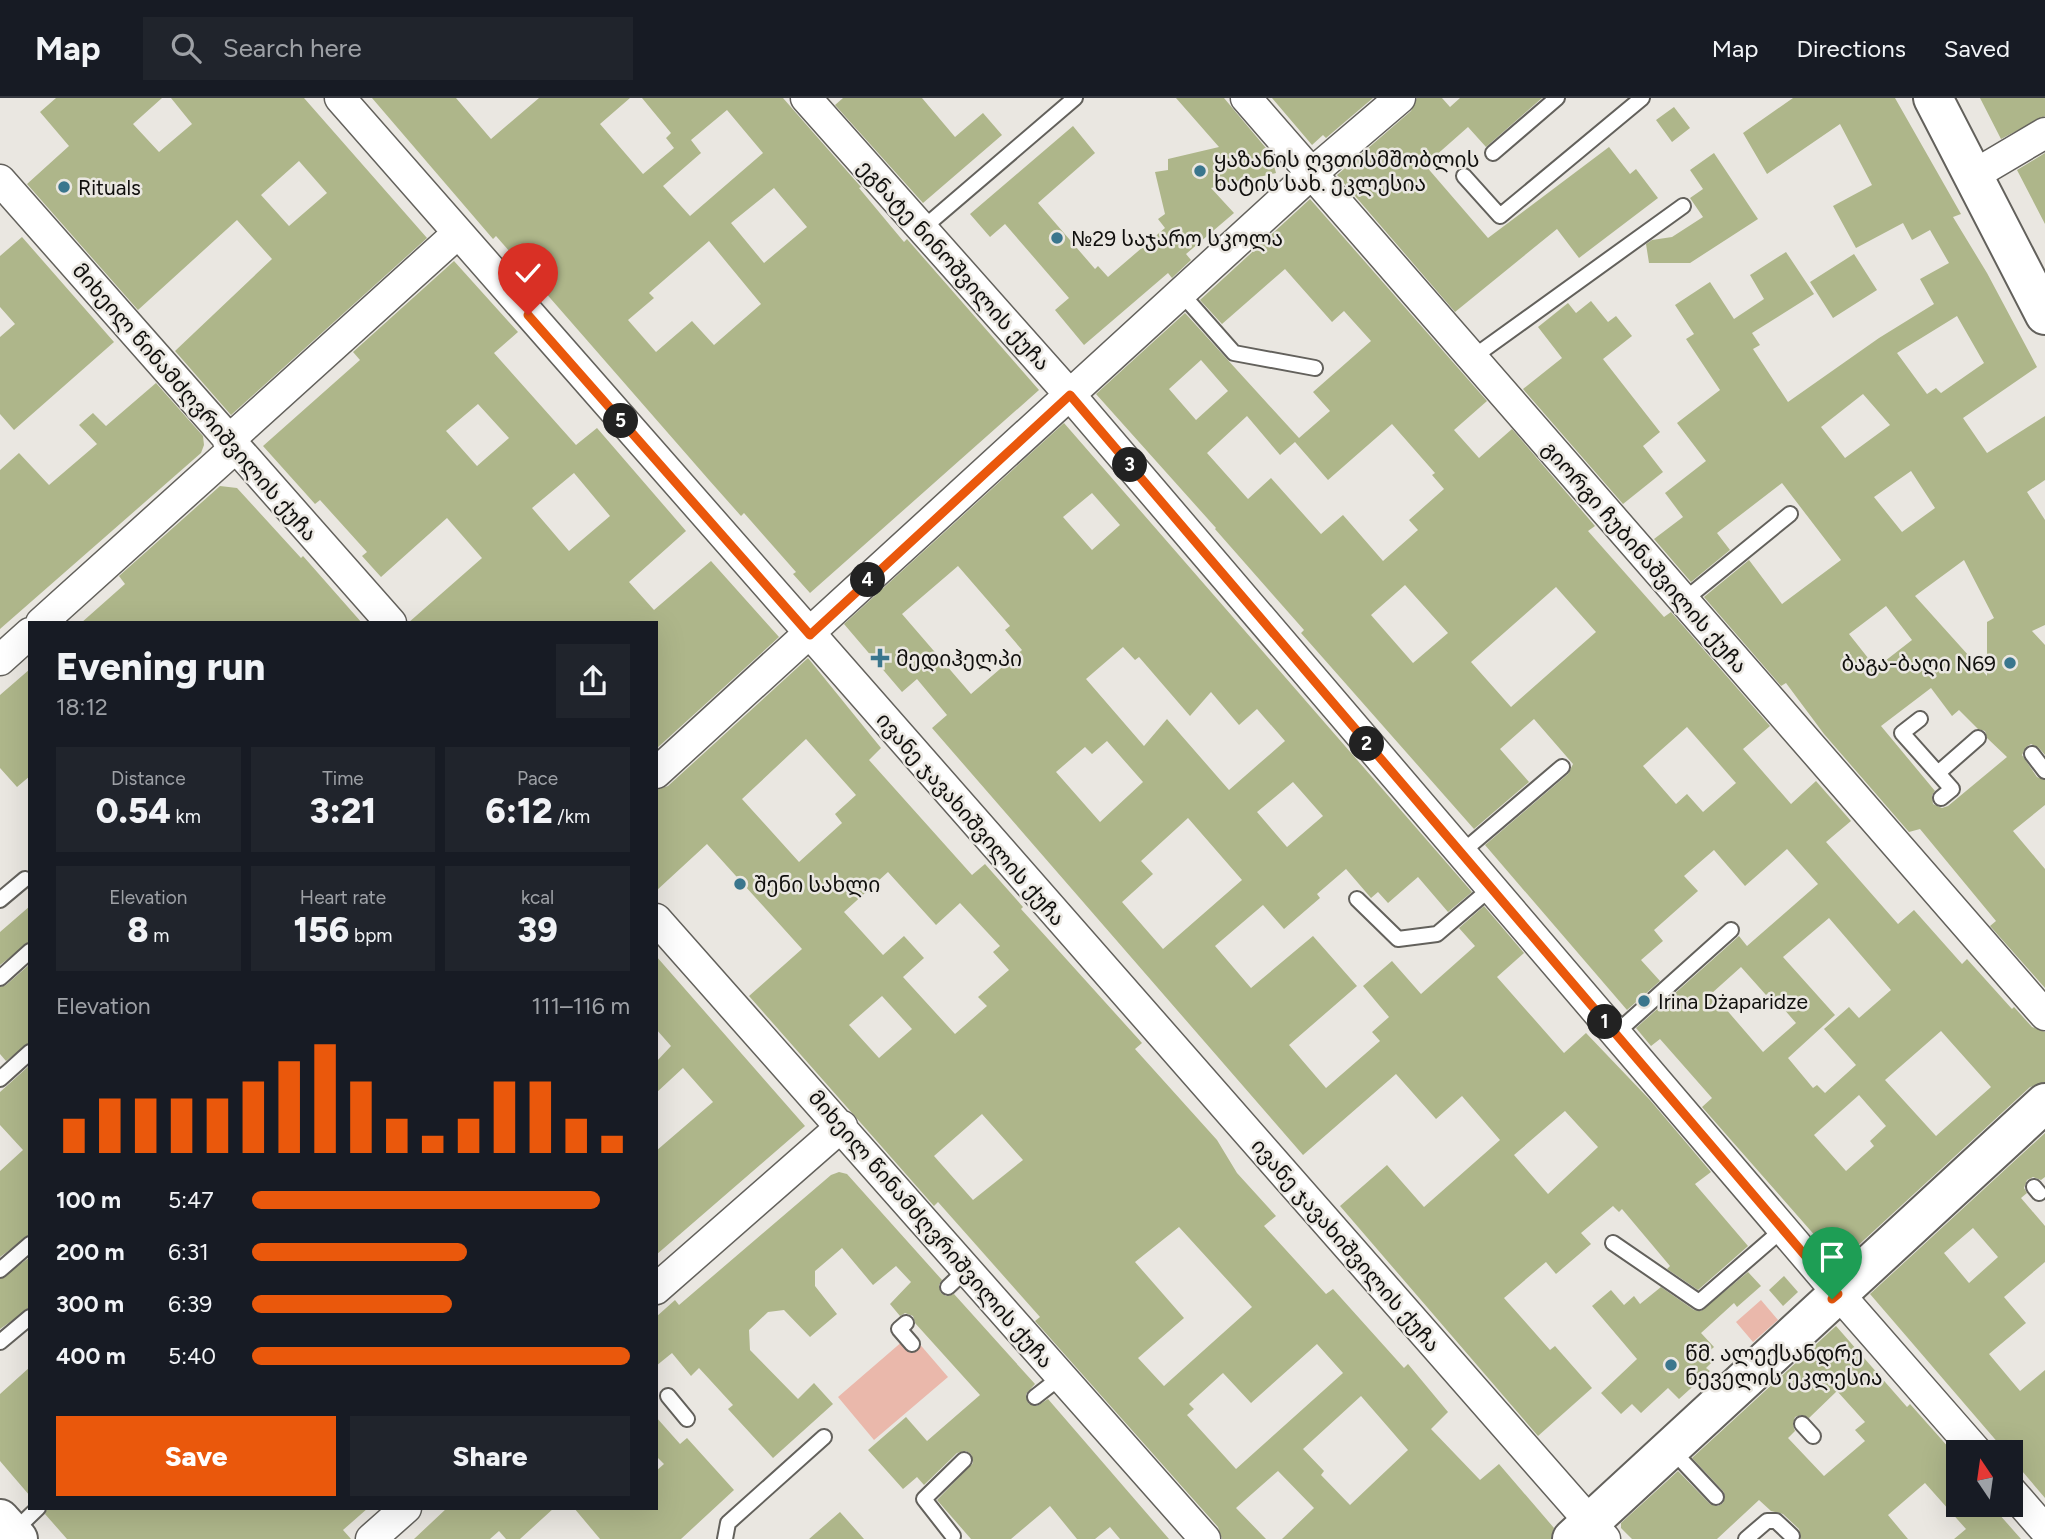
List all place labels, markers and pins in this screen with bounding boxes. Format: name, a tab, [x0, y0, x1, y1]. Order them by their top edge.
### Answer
place label: ყაზანის ღვთისმშობლის ხატის სახ. ეკლესია	[1214, 147, 1479, 197]
marker: ყაზანის ღვთისმშობლის ხატის სახ. ეკლესია	[1192, 163, 1208, 179]
place label: Rituals	[78, 175, 141, 200]
marker: Rituals	[56, 179, 72, 195]
place label: №29 საჯარო სკოლა	[1071, 226, 1283, 252]
marker: №29 საჯარო სკოლა	[1049, 230, 1065, 246]
pin	[498, 243, 558, 315]
pin: 5	[604, 404, 638, 438]
pin: 3	[1112, 448, 1148, 482]
pin: 4	[850, 562, 886, 598]
place label: მედიჰელპი	[896, 646, 1022, 672]
marker: მედიჰელპი	[870, 648, 890, 668]
place label: ბაგა-ბაღი N69	[1841, 651, 1996, 677]
marker: ბაგა-ბაღი N69	[2002, 655, 2018, 671]
pin: 2	[1350, 726, 1384, 762]
place label: შენი სახლი	[754, 872, 880, 898]
marker: შენი სახლი	[732, 876, 748, 892]
place label: Irina Dżaparidze	[1658, 989, 1808, 1014]
marker: Irina Dżaparidze	[1636, 993, 1652, 1009]
pin: 1	[1588, 1004, 1622, 1040]
pin	[1802, 1227, 1862, 1299]
place label: წმ. ალექსანდრე ნეველის ეკლესია	[1685, 1341, 1883, 1391]
marker: წმ. ალექსანდრე ნეველის ეკლესია	[1663, 1357, 1679, 1373]

